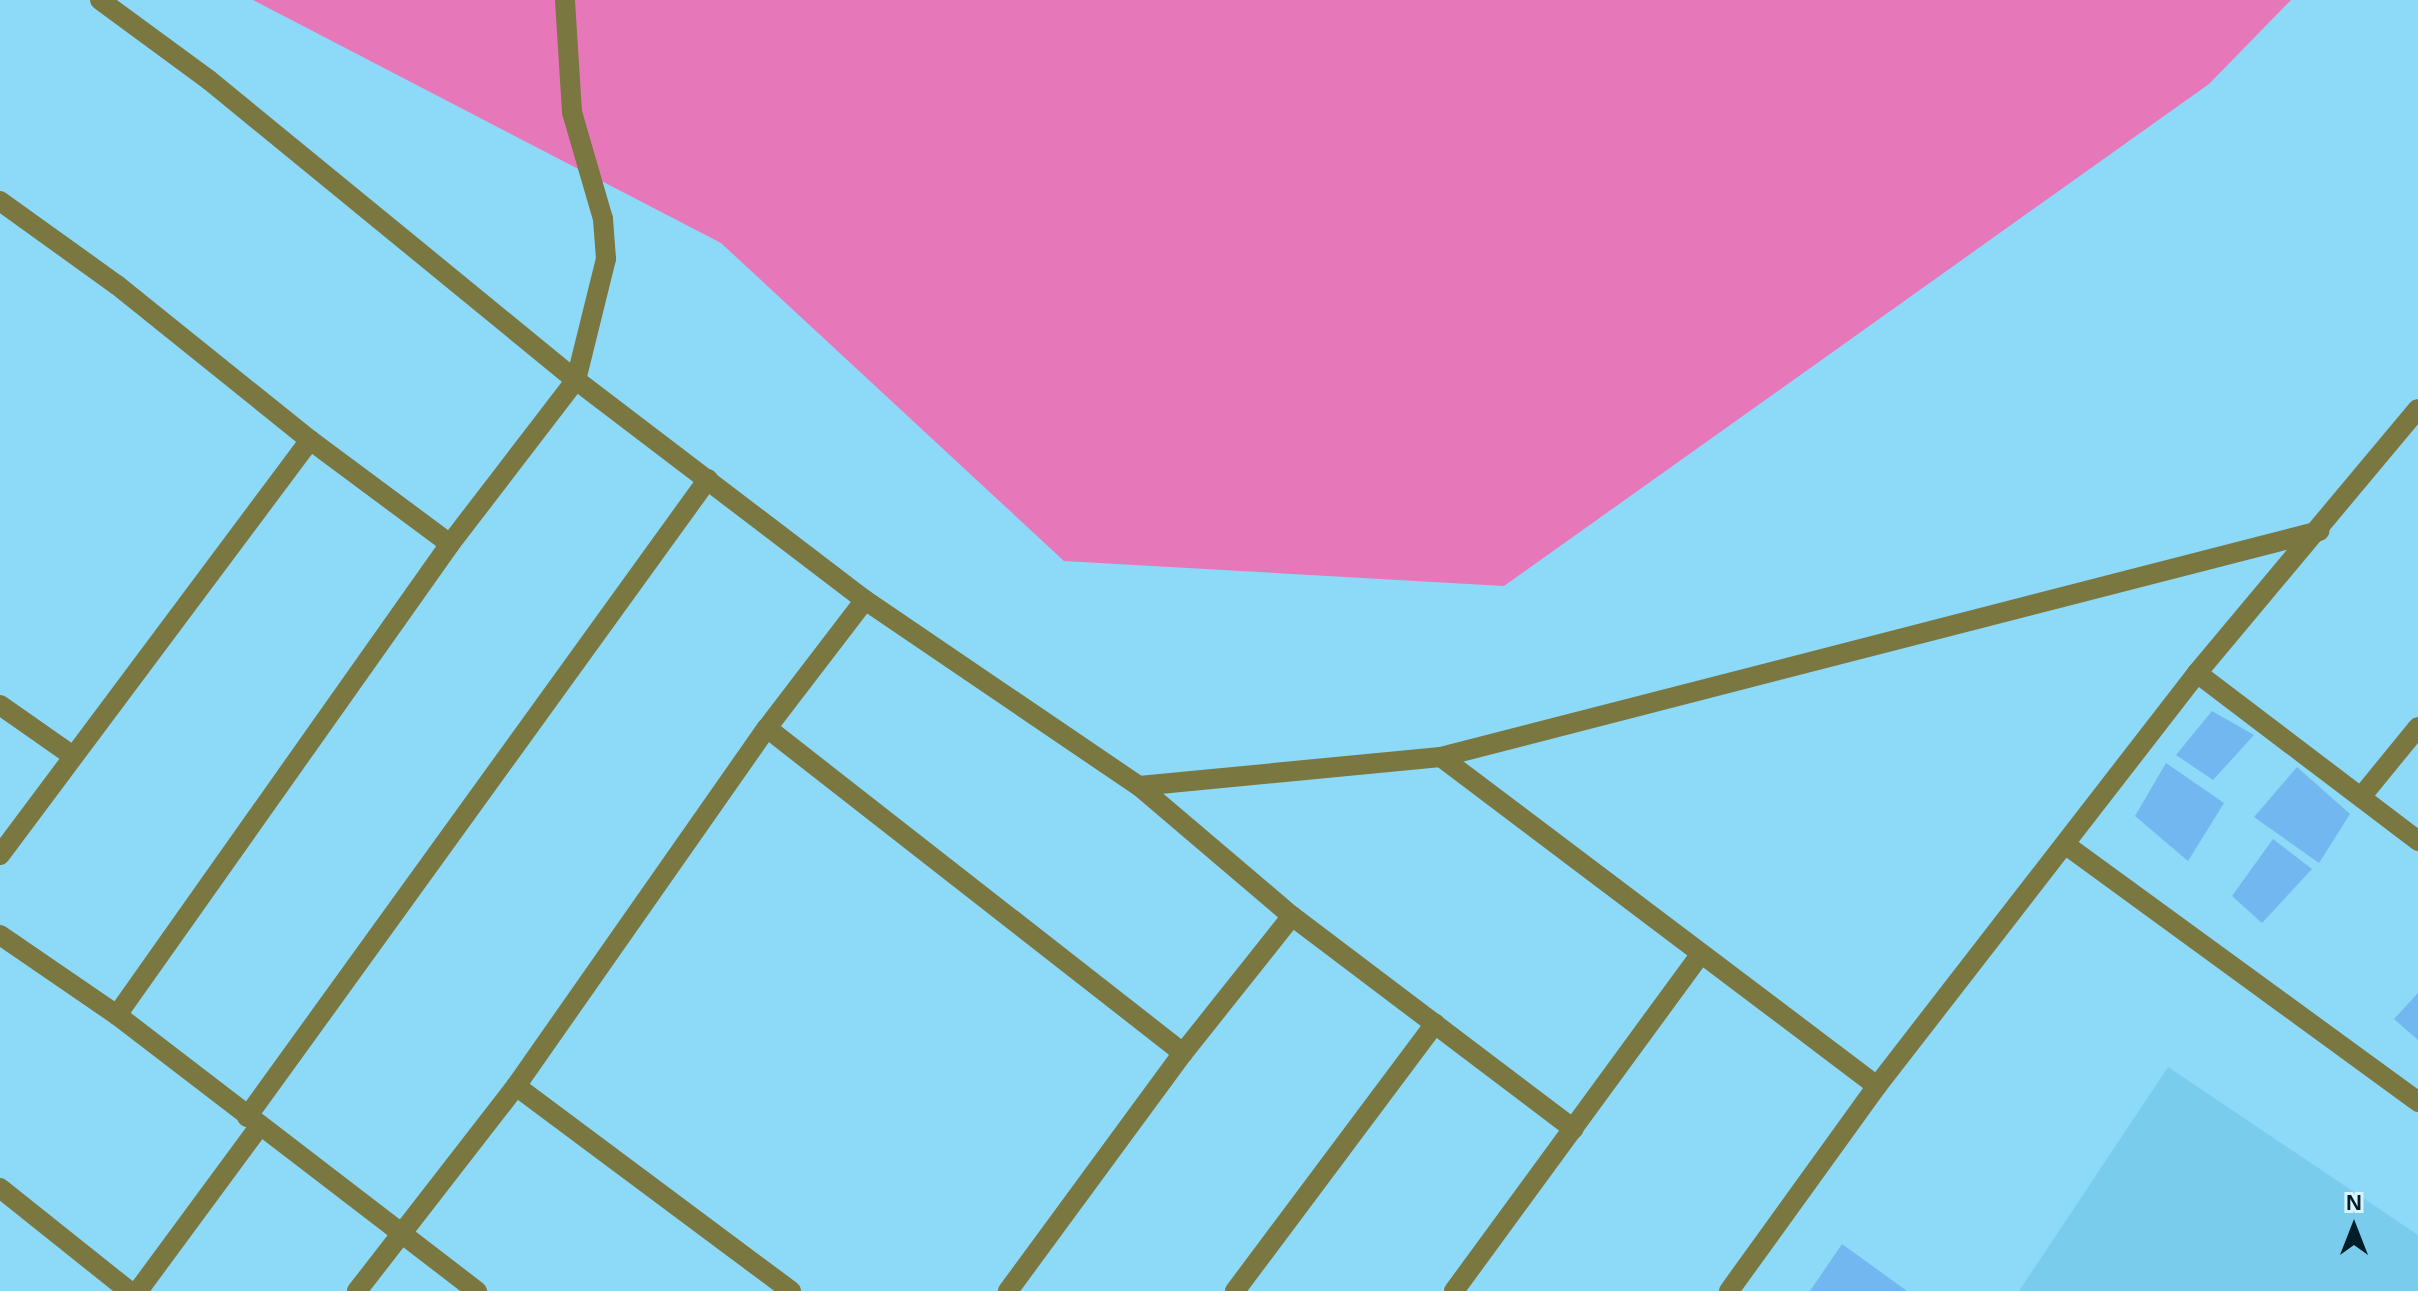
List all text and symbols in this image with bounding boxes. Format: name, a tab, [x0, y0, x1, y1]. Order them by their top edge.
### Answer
north arrow	[2314, 1187, 2394, 1267]
text: N	[2346, 1190, 2362, 1215]

